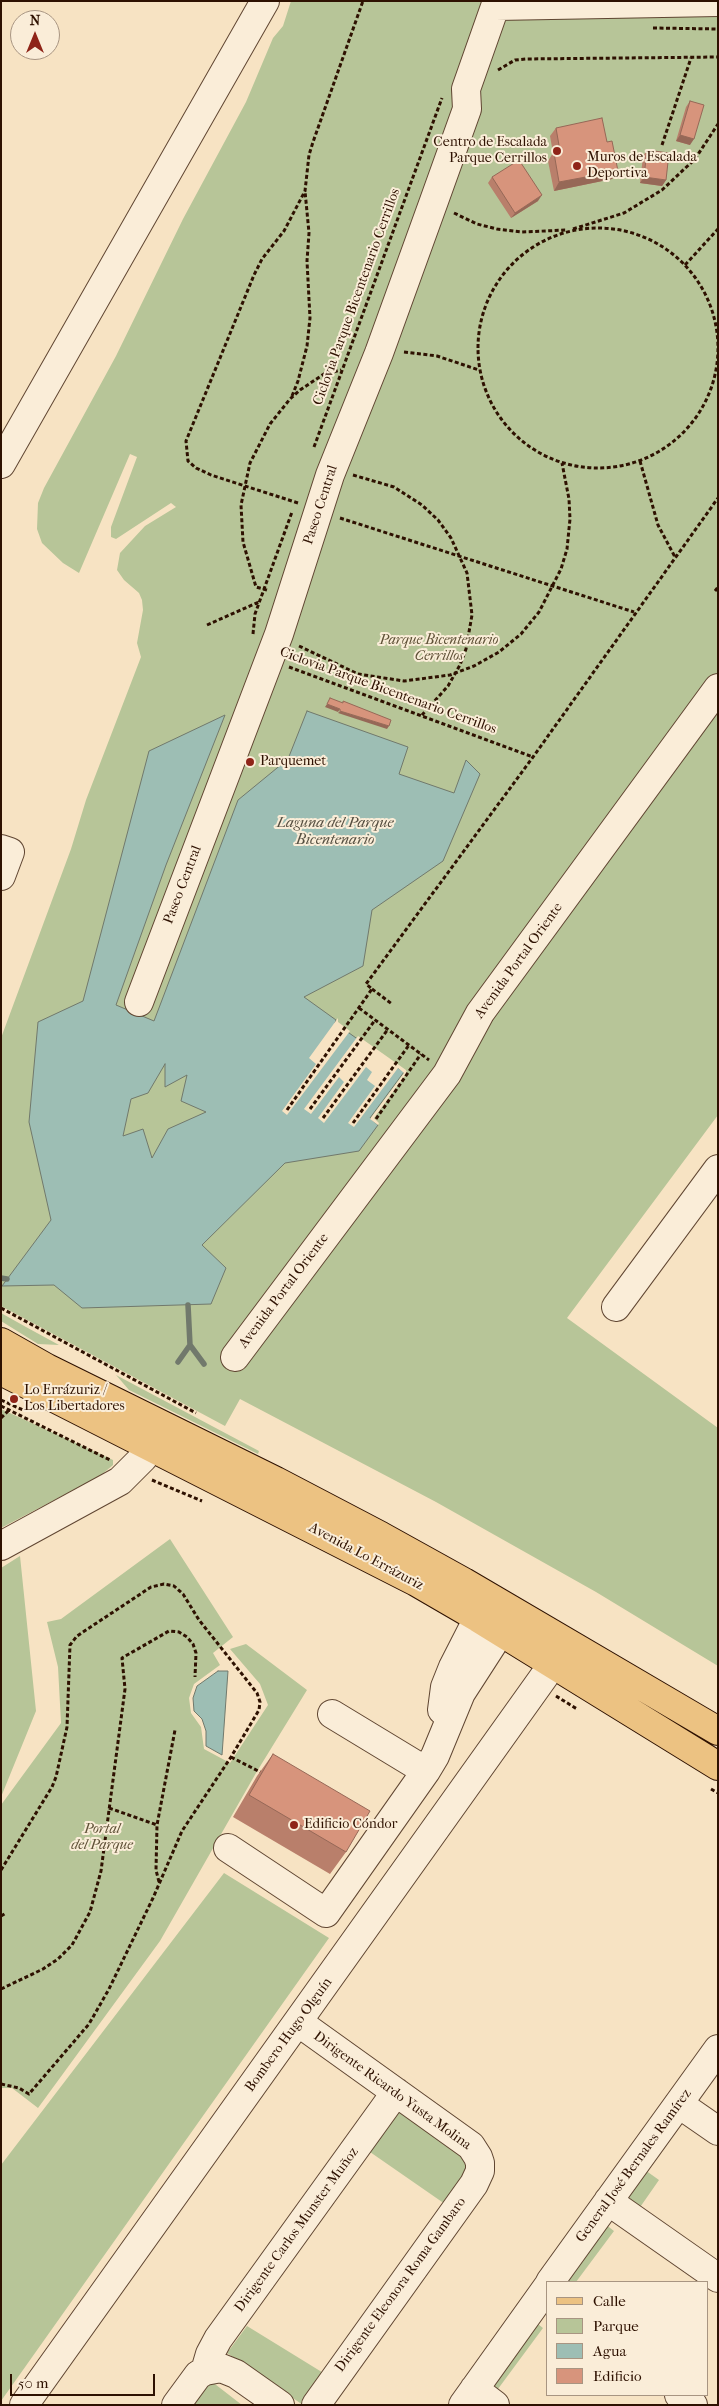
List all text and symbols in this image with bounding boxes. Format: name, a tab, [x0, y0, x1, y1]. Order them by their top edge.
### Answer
north arrow	[10, 10, 60, 60]
text: N	[30, 12, 40, 29]
place label: Centro de Escalada Parque Cerrillos	[433, 135, 547, 168]
marker: Centro de Escalada Parque Cerrillos	[551, 145, 563, 157]
place label: Muros de Escalada Deportiva	[587, 150, 697, 182]
marker: Muros de Escalada Deportiva	[571, 160, 583, 172]
street label: Ciclovia Parque Bicentenario Cerrillos	[310, 186, 404, 408]
street label: Paseo Central	[300, 463, 342, 547]
park label: Parque Bicentenario Cerrillos	[380, 633, 498, 666]
street label: Ciclovia Parque Bicentenario Cerrillos	[277, 644, 499, 738]
place label: Parquemet	[260, 754, 326, 770]
marker: Parquemet	[244, 756, 256, 768]
water label: Laguna del Parque Bicentenario	[277, 814, 393, 849]
street label: Paseo Central	[160, 843, 206, 927]
street label: Avenida Portal Oriente	[471, 900, 567, 1022]
street label: Avenida Portal Oriente	[235, 1230, 333, 1352]
place label: Lo Errázuriz / Los Libertadores	[24, 1383, 125, 1415]
marker: Lo Errázuriz / Los Libertadores	[8, 1393, 20, 1405]
street label: Avenida Lo Errázuriz	[306, 1520, 426, 1594]
place label: Edificio Cóndor	[304, 1817, 397, 1833]
marker: Edificio Cóndor	[288, 1819, 300, 1831]
park label: Portal del Parque	[71, 1822, 133, 1854]
street label: Bombero Hugo Olguín	[242, 1975, 336, 2095]
street label: Dirigente Ricardo Yusta Molina	[310, 2028, 474, 2154]
street label: General José Bernales Ramírez	[573, 2086, 695, 2246]
street label: Dirigente Carlos Munster Muñoz	[232, 2144, 362, 2316]
street label: Dirigente Eleonora Roma Gambaro	[332, 2194, 470, 2376]
legend	[546, 2281, 709, 2396]
text: Calle	[593, 2292, 626, 2310]
text: Parque	[593, 2317, 639, 2335]
text: Agua	[593, 2342, 626, 2360]
scale bar	[12, 2364, 158, 2396]
text: Edificio	[593, 2367, 642, 2385]
text: 50 m	[18, 2374, 48, 2392]

